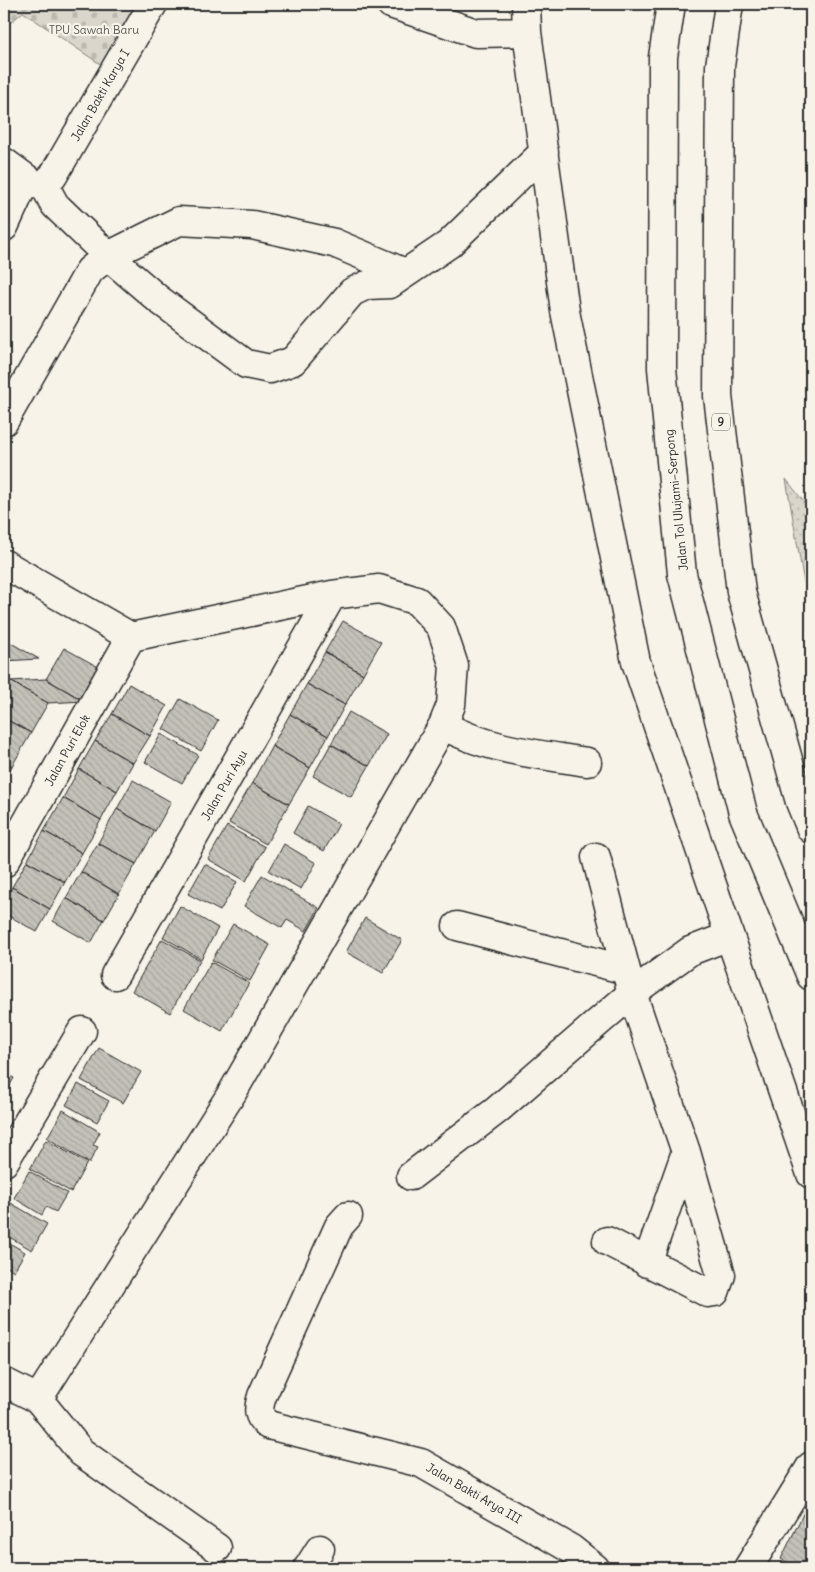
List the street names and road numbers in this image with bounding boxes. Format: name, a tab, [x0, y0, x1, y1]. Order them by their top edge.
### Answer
street label: Jalan Bakti Karya I	[68, 46, 132, 144]
road number: 9	[712, 414, 730, 431]
street label: Jalan Tol Ulujami–Serpong	[661, 428, 691, 572]
street label: Jalan Puri Elok	[41, 712, 93, 788]
street label: Jalan Puri Ayu	[198, 747, 250, 823]
street label: Jalan Bakti Arya III	[424, 1460, 524, 1526]

